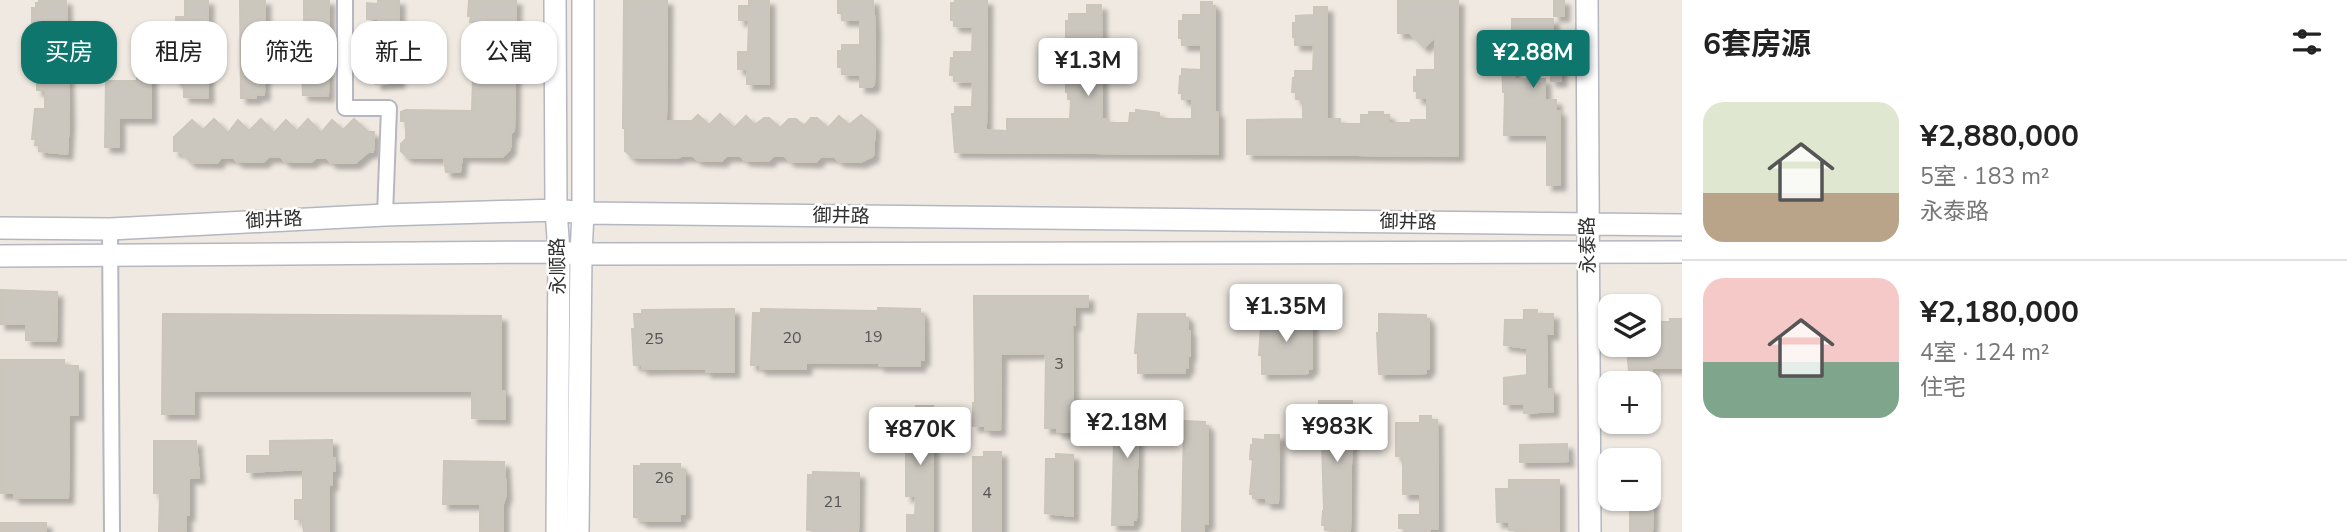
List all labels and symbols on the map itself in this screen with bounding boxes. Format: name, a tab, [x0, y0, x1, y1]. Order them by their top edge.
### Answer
pin: ¥2.88M	[1476, 31, 1590, 90]
pin: ¥1.3M	[1039, 38, 1137, 98]
street label: 御井路	[812, 203, 870, 229]
street label: 御井路	[245, 206, 303, 234]
street label: 御井路	[1379, 209, 1437, 235]
street label: 永泰路	[1575, 216, 1601, 274]
street label: 永顺路	[545, 237, 571, 295]
pin: ¥1.35M	[1229, 284, 1343, 344]
house number: 19	[863, 326, 883, 348]
house number: 20	[782, 327, 802, 349]
house number: 25	[644, 328, 664, 350]
house number: 3	[1054, 353, 1064, 375]
pin: ¥2.18M	[1070, 400, 1184, 460]
pin: ¥983K	[1288, 405, 1386, 464]
pin: ¥870K	[871, 407, 969, 467]
house number: 26	[654, 467, 674, 489]
house number: 4	[982, 482, 992, 504]
house number: 21	[823, 491, 843, 513]

